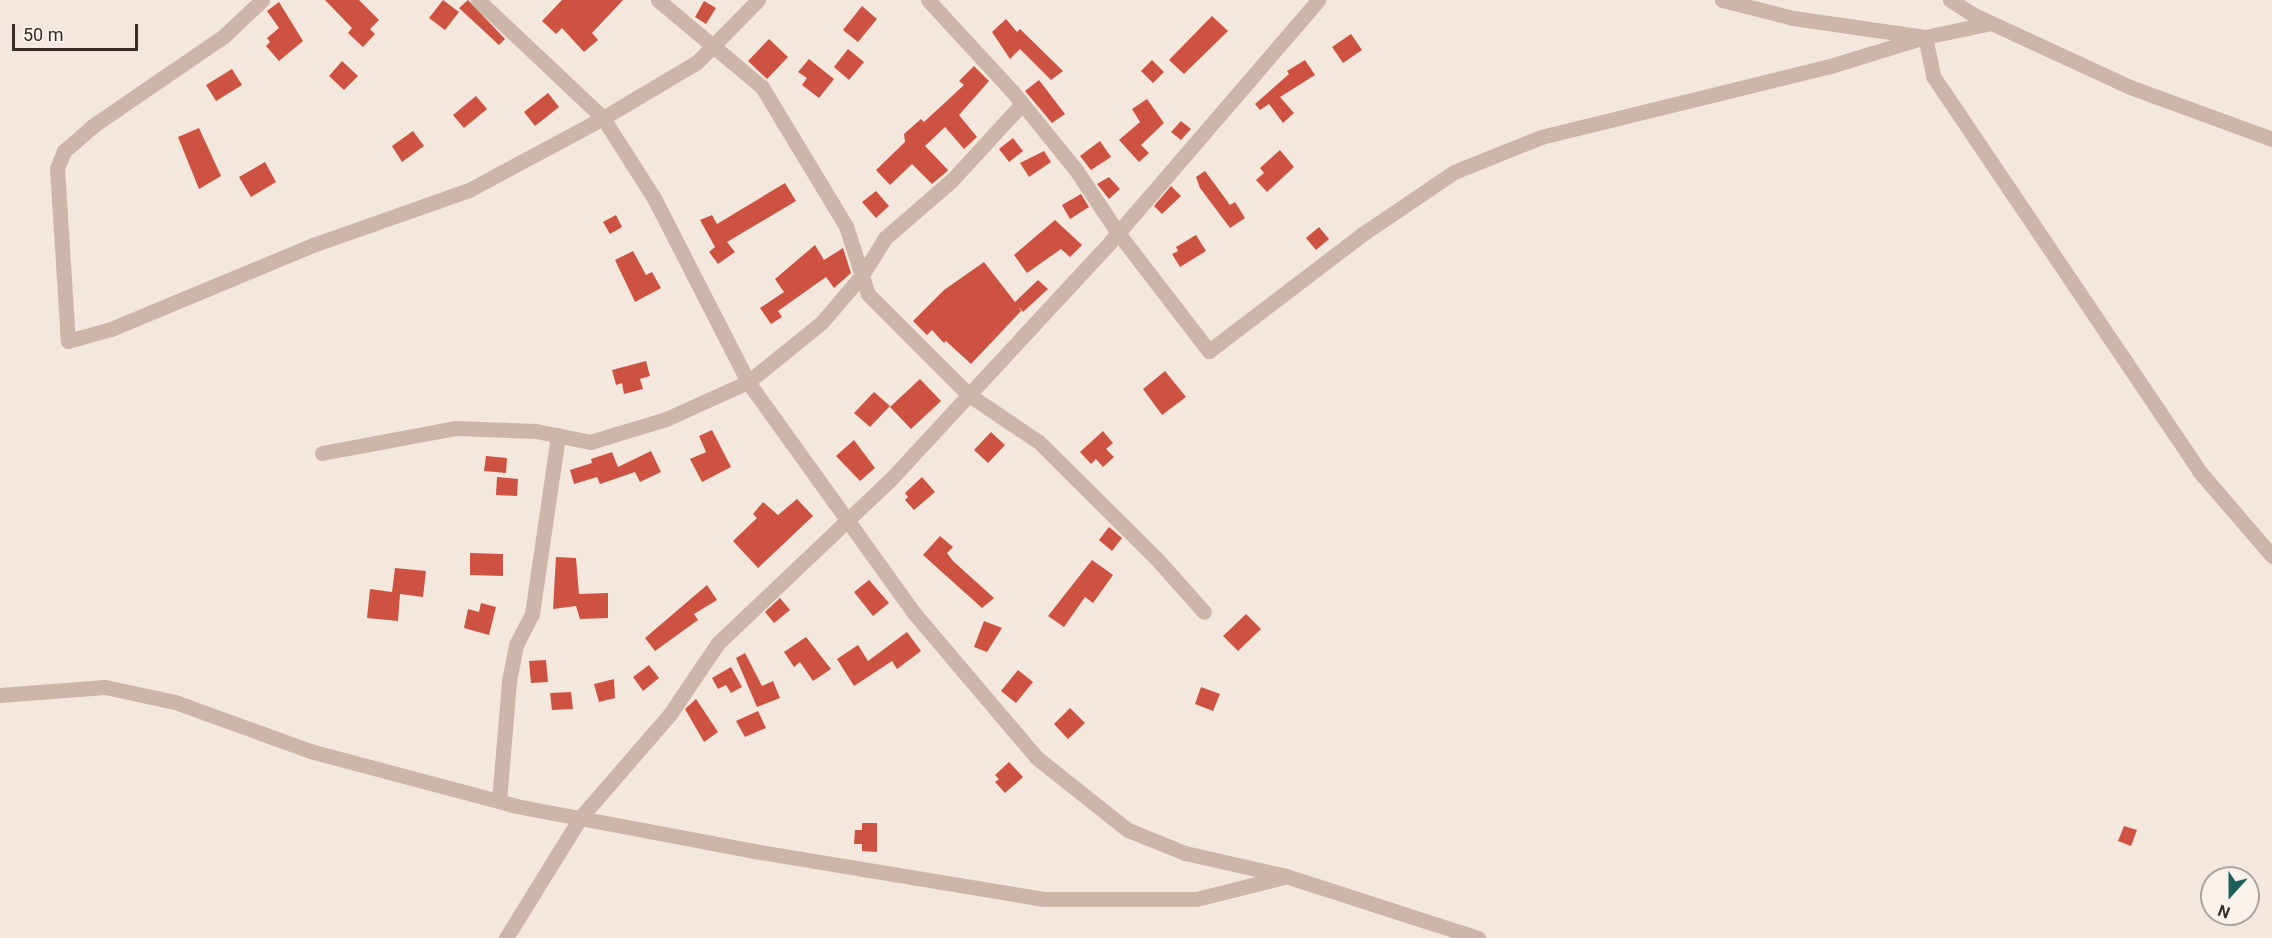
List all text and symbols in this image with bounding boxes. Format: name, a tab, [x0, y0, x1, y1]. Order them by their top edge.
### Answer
scale bar	[15, 12, 141, 50]
text: 50 m	[23, 24, 63, 45]
north arrow	[2200, 866, 2260, 926]
text: N	[2215, 901, 2233, 922]

